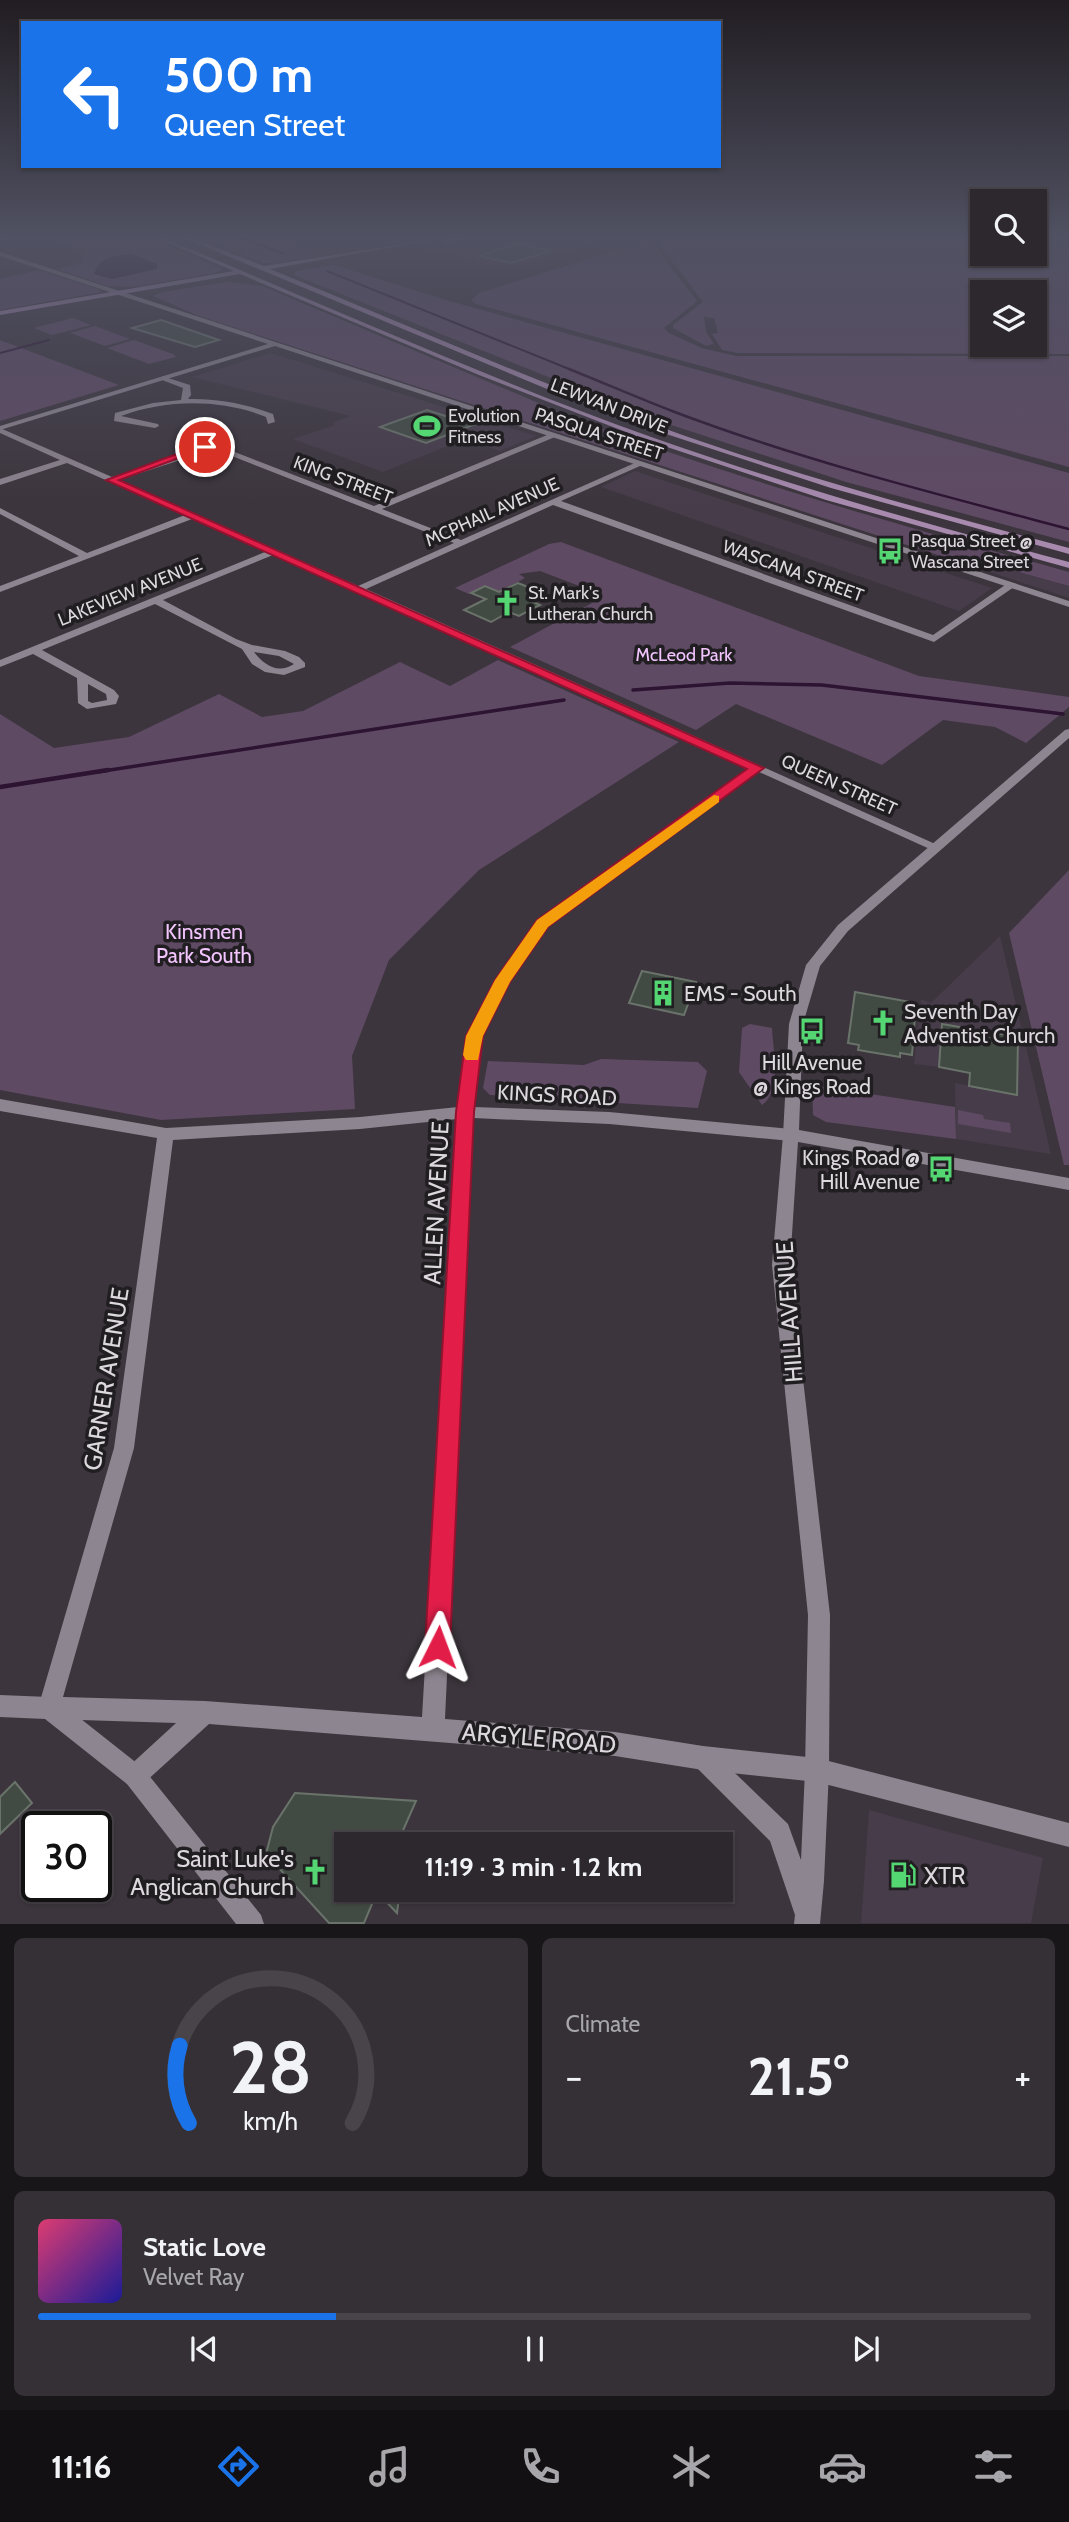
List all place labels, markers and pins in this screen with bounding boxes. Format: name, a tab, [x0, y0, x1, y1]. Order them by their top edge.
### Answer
place label: Evolution Fitness	[448, 405, 520, 448]
sports icon: Evolution Fitness	[412, 411, 442, 441]
pin	[175, 417, 235, 477]
place label: Pasqua Street @ Wascana Street	[911, 530, 1033, 573]
bus stop icon: Pasqua Street @ Wascana Street	[875, 536, 905, 566]
place label: St. Mark's Lutheran Church	[528, 582, 653, 625]
church icon: St. Mark's Lutheran Church	[492, 588, 522, 618]
building icon: EMS - South	[648, 978, 678, 1008]
place label: EMS - South	[684, 981, 797, 1006]
place label: Seventh Day Adventist Church	[904, 999, 1055, 1048]
church icon: Seventh Day Adventist Church	[868, 1008, 898, 1038]
bus stop icon: Hill Avenue @ Kings Road	[797, 1016, 827, 1046]
place label: Hill Avenue @ Kings Road	[753, 1050, 871, 1099]
place label: Kings Road @ Hill Avenue	[802, 1145, 920, 1194]
bus stop icon: Kings Road @ Hill Avenue	[926, 1154, 956, 1184]
place label: Saint Luke's Anglican Church	[130, 1844, 294, 1901]
church icon: Saint Luke's Anglican Church	[300, 1857, 330, 1887]
fuel station icon: XTR	[888, 1860, 918, 1890]
place label: XTR	[924, 1861, 966, 1890]

